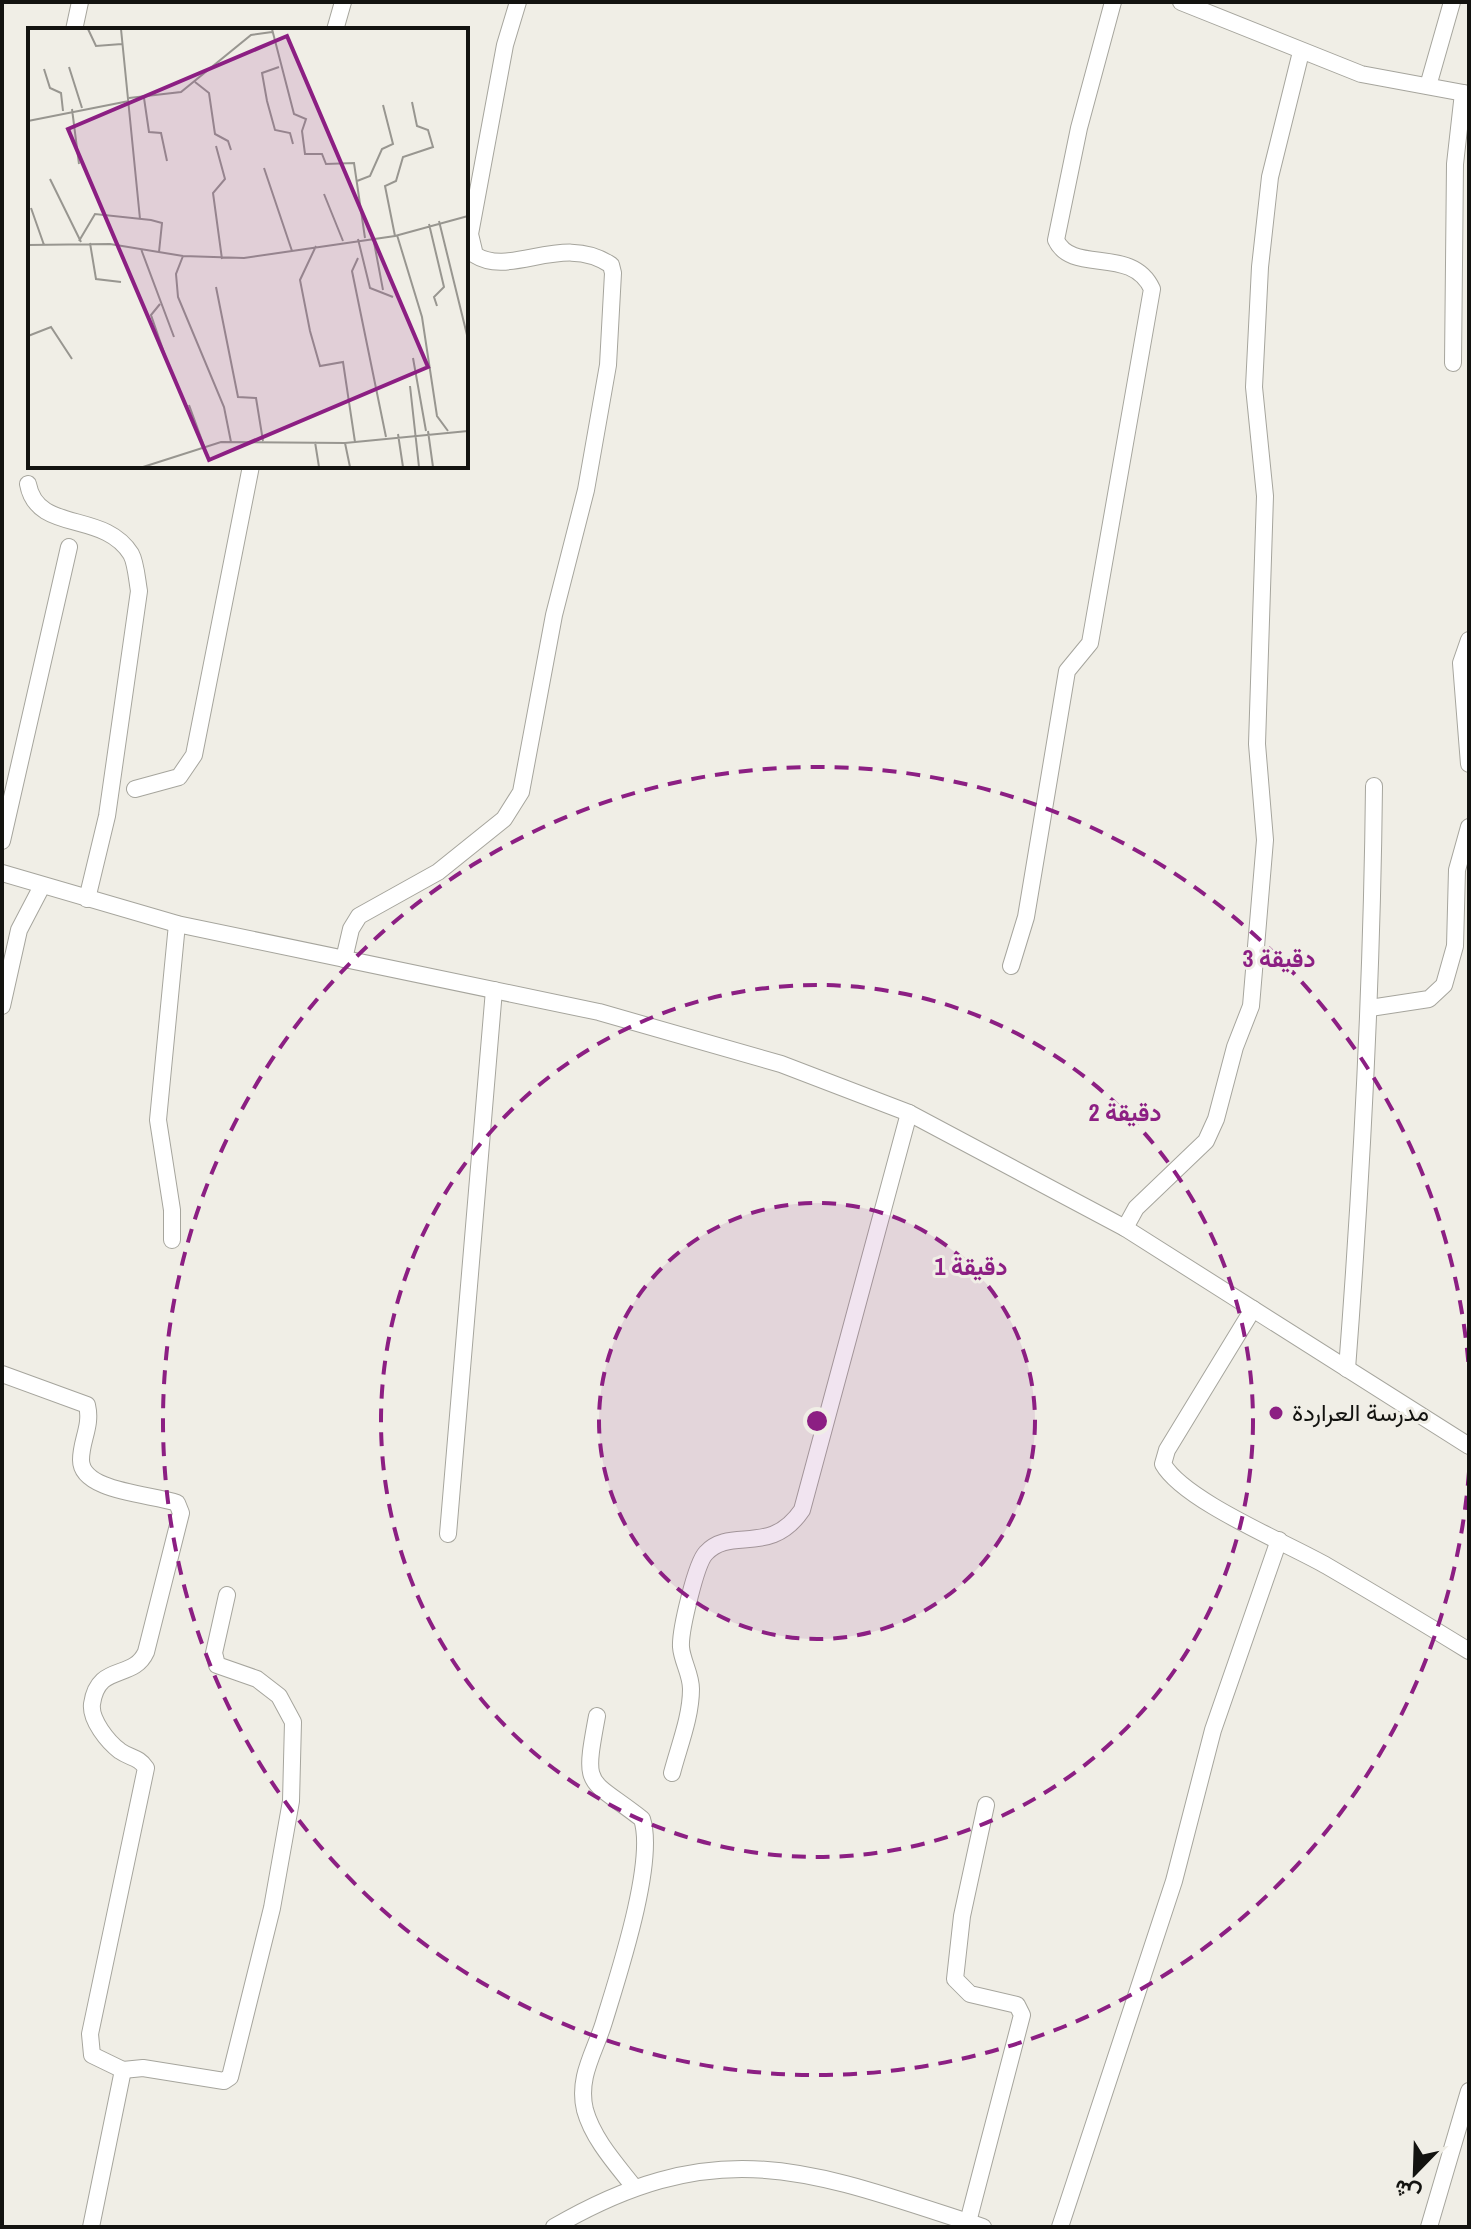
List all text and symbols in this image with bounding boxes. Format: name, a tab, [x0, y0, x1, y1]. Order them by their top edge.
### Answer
inset map	[28, 28, 468, 468]
text: 3 دقيقة	[1242, 942, 1316, 974]
text: 2 دقيقة	[1088, 1096, 1162, 1128]
text: 1 دقيقة	[934, 1250, 1008, 1282]
place label: مدرسة العراردة	[1292, 1396, 1429, 1428]
marker: مدرسة العراردة	[1267, 1404, 1285, 1422]
centre of rings	[803, 1407, 831, 1435]
north arrow	[1375, 2133, 1455, 2213]
text: ش	[1389, 2172, 1425, 2210]

